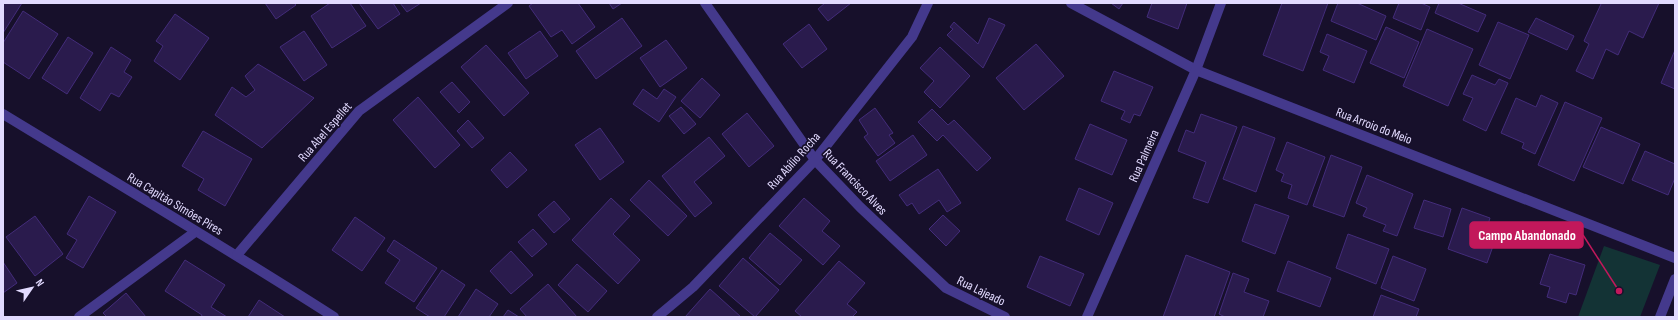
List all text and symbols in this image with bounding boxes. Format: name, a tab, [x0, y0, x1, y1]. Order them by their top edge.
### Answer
street label: Rua Abel Espellet	[295, 99, 355, 165]
street label: Rua Arroio do Meio	[1334, 104, 1414, 148]
street label: Rua Palmeira	[1125, 127, 1163, 185]
street label: Rua Abílio Rocha	[764, 129, 824, 193]
street label: Rua Francisco Alves	[820, 146, 891, 219]
street label: Rua Capitão Simões Pires	[124, 169, 226, 239]
callout: Campo Abandonado	[1470, 222, 1583, 248]
text: Campo Abandonado	[1478, 227, 1576, 244]
north arrow	[12, 268, 52, 308]
street label: Rua Lajeado	[954, 272, 1008, 310]
text: N	[33, 277, 47, 289]

